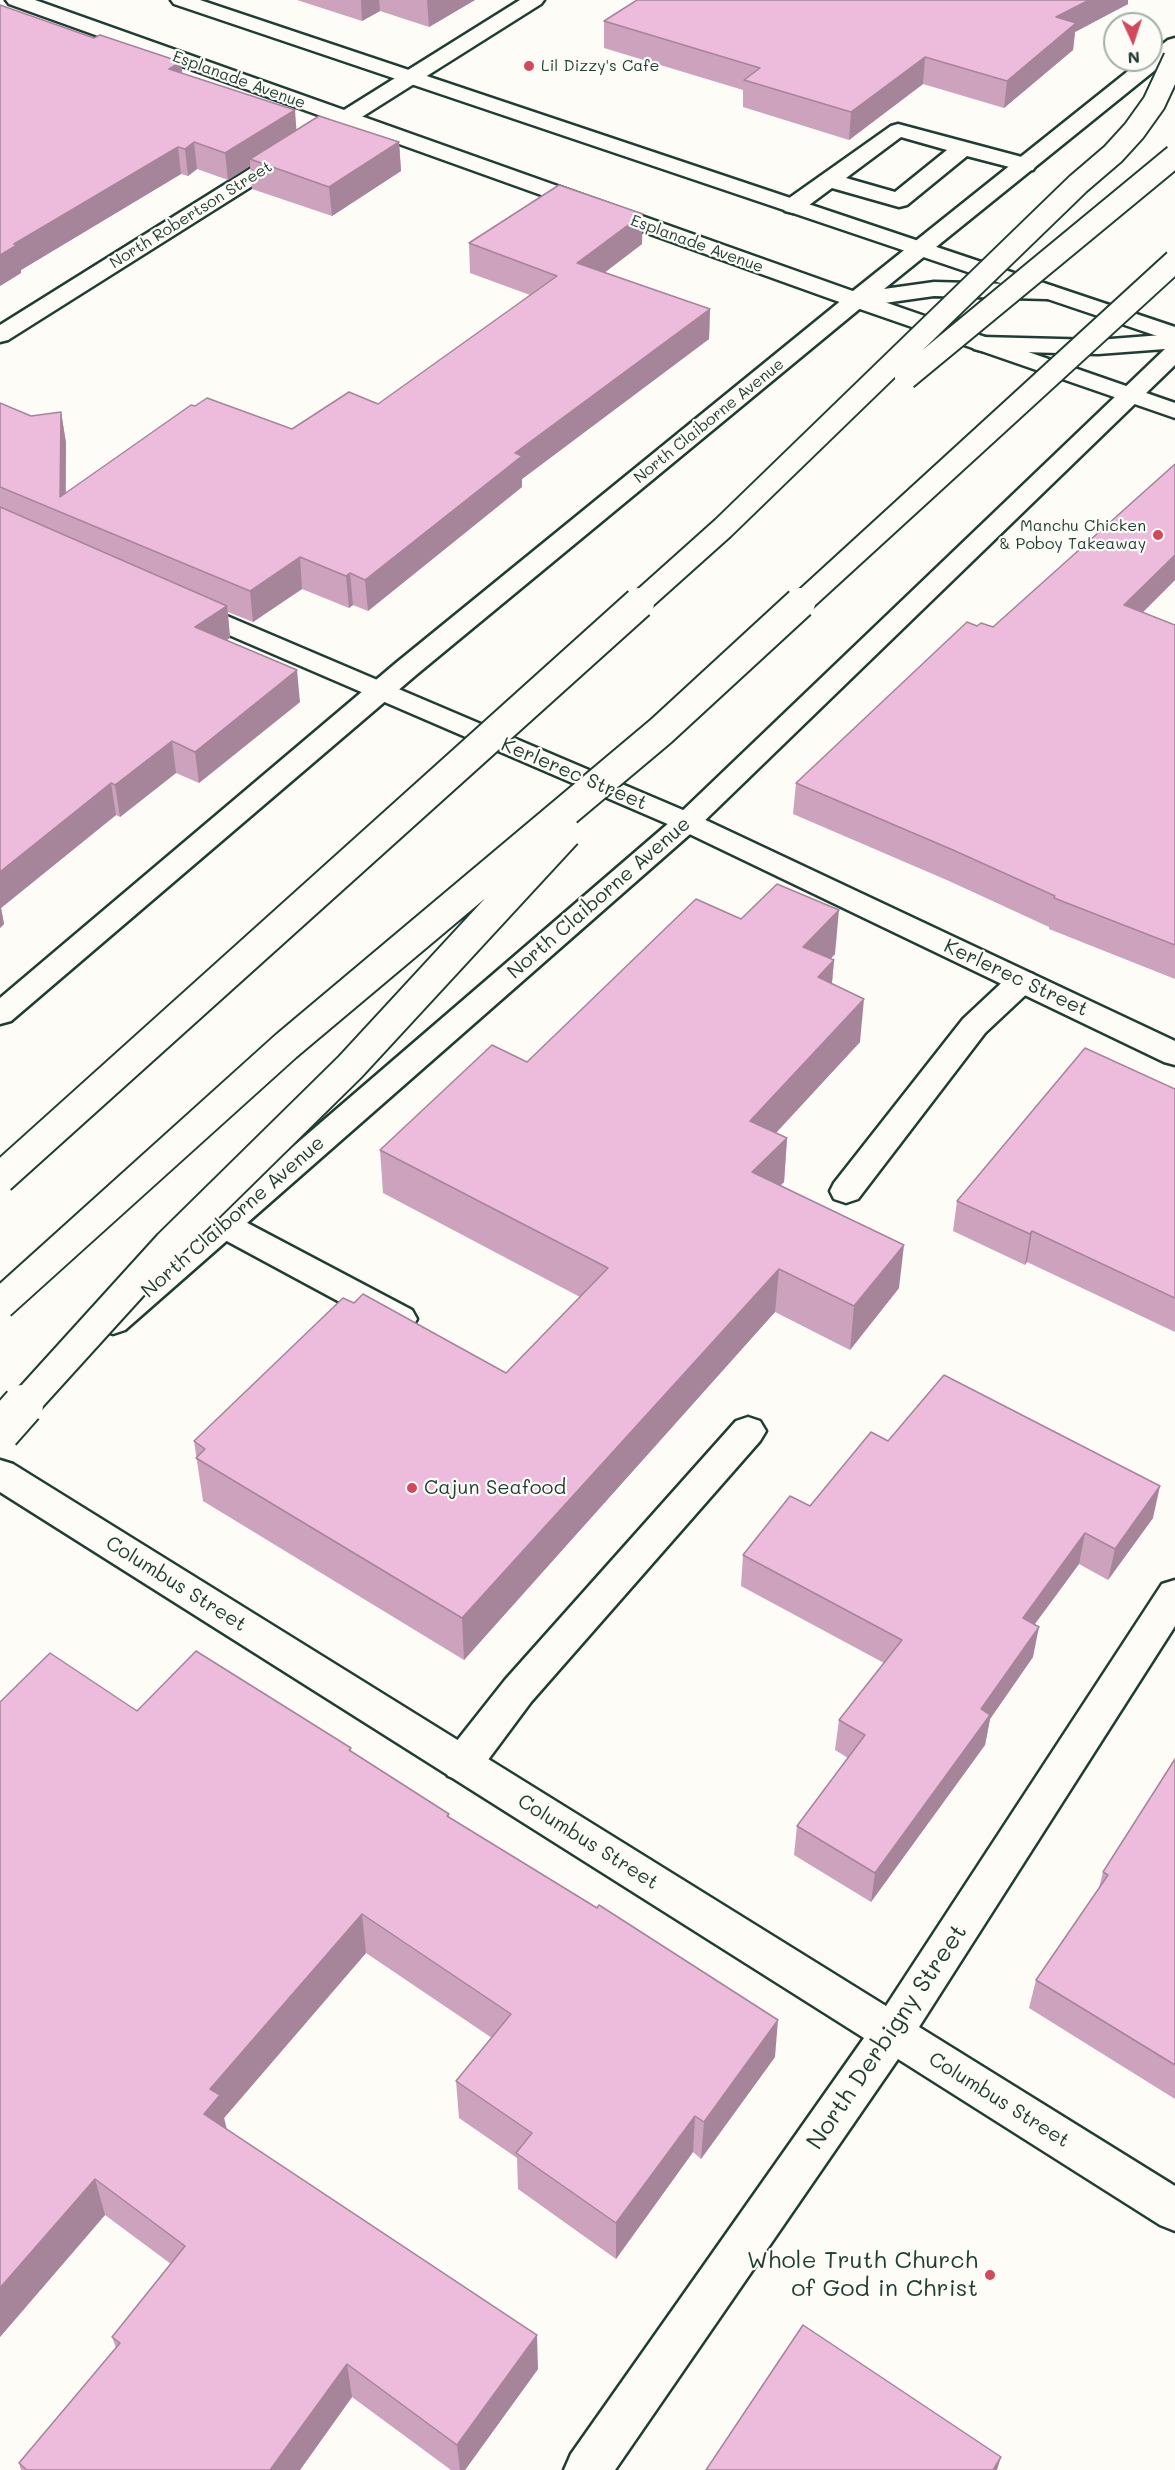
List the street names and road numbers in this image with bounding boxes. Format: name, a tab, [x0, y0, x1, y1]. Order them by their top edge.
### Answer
street label: Esplanade Avenue	[170, 47, 308, 113]
street label: North Robertson Street	[106, 157, 276, 273]
street label: Esplanade Avenue	[628, 211, 766, 277]
street label: North Claiborne Avenue	[630, 354, 788, 488]
street label: Kerlerec Street	[497, 732, 651, 816]
street label: North Claiborne Avenue	[503, 812, 695, 984]
street label: Kerlerec Street	[940, 934, 1092, 1022]
street label: North Claiborne Avenue	[137, 1131, 329, 1303]
street label: Columbus Street	[101, 1531, 251, 1637]
street label: Columbus Street	[513, 1789, 663, 1895]
street label: North Derbigny Street	[801, 1919, 973, 2155]
street label: Columbus Street	[924, 2047, 1074, 2153]

